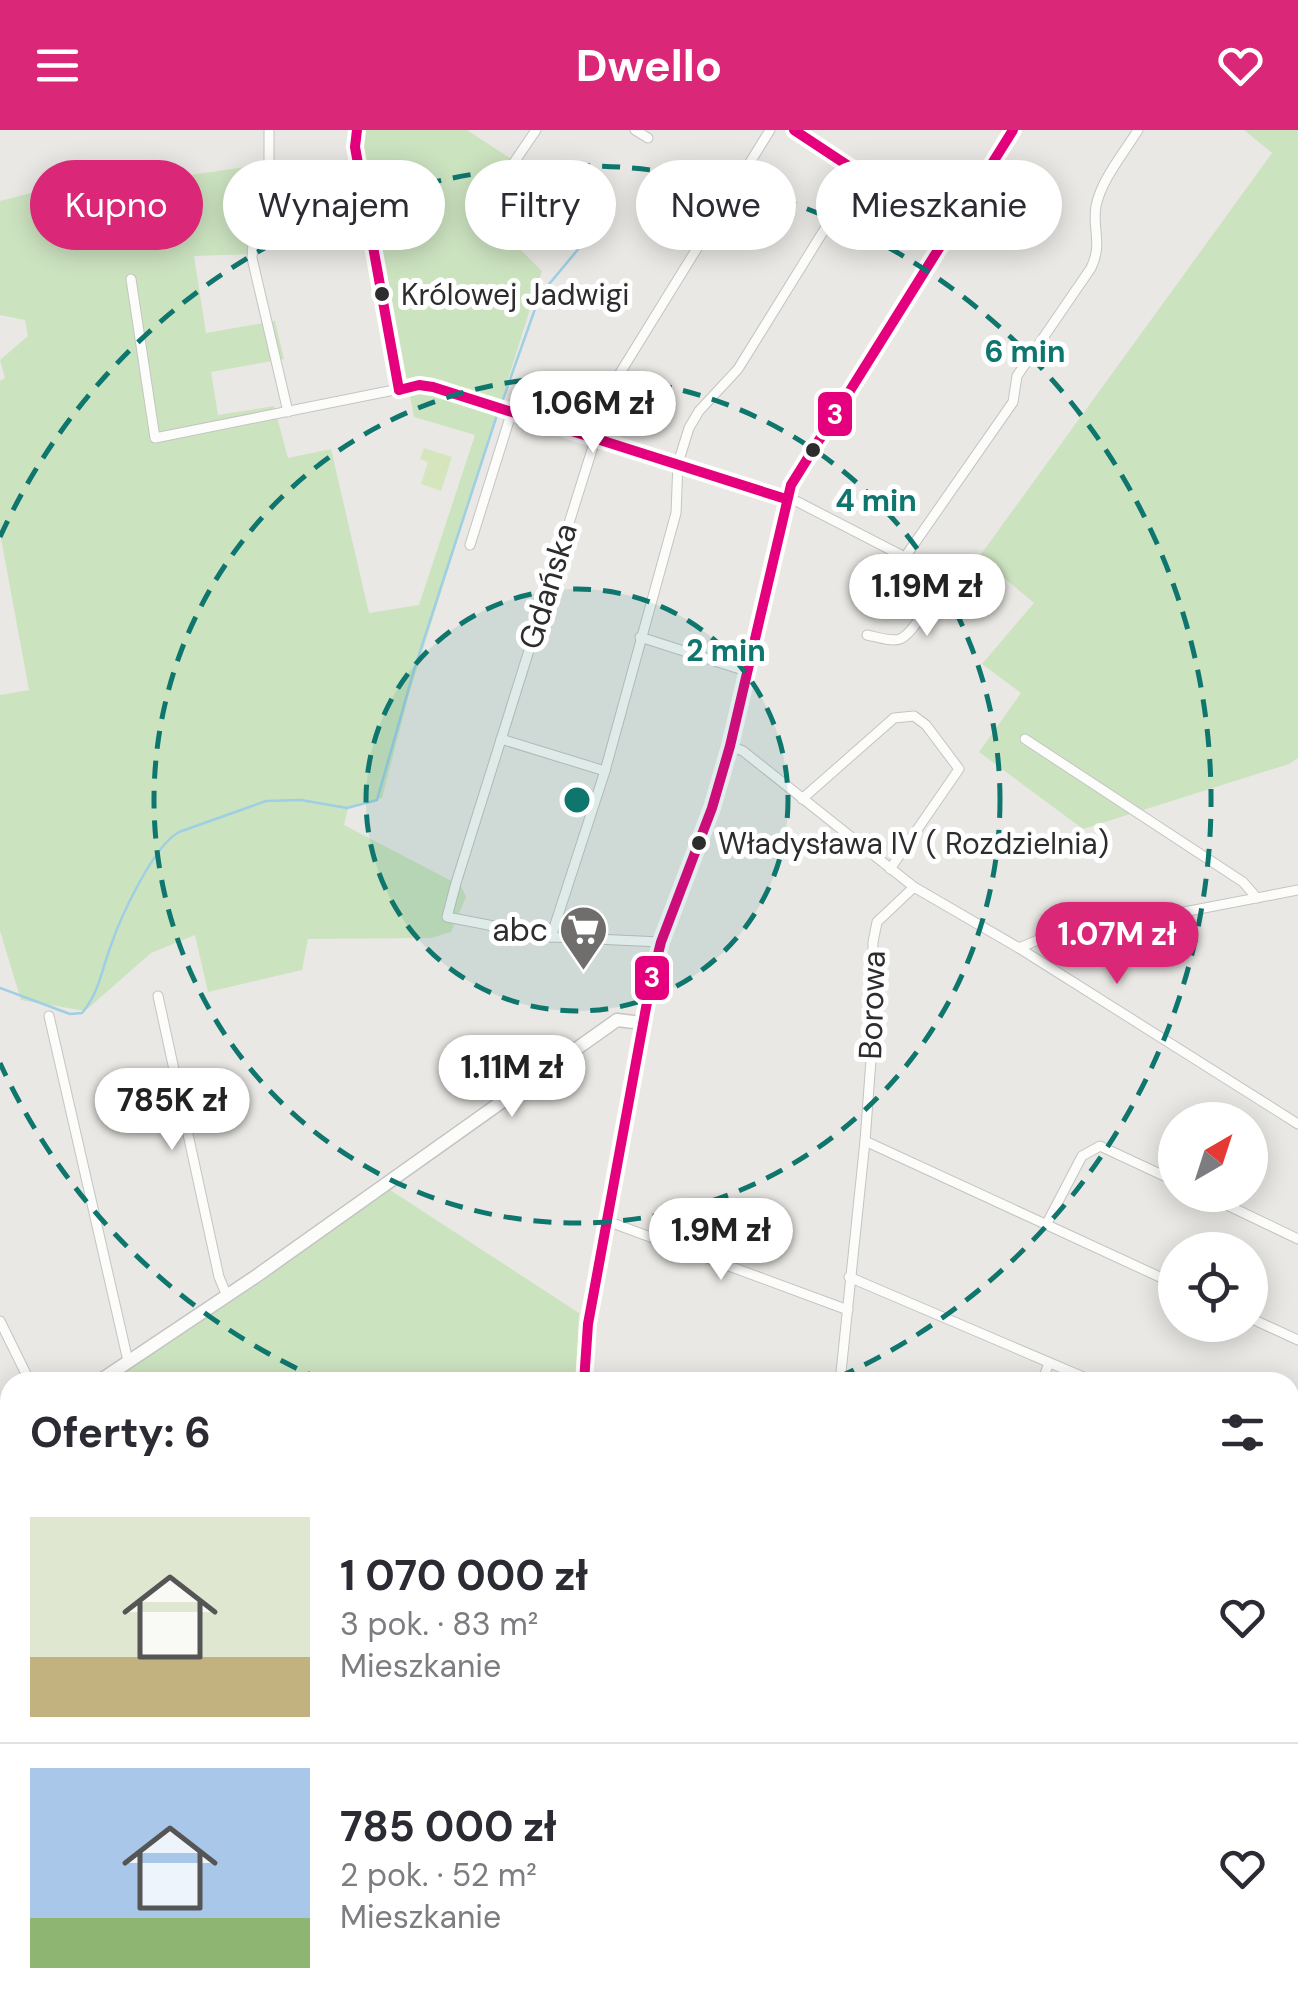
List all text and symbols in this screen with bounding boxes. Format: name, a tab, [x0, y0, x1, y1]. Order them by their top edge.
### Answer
text: Dwello	[576, 36, 722, 95]
icon: menu	[30, 38, 85, 93]
icon: heart	[1213, 38, 1268, 93]
chip: Kupno	[30, 160, 203, 250]
chip: Wynajem	[223, 160, 445, 250]
chip: Filtry	[465, 160, 616, 250]
chip: Nowe	[636, 160, 796, 250]
chip: Mieszkanie	[816, 160, 1062, 250]
place label: Królowej Jadwigi	[401, 275, 630, 314]
marker: Królowej Jadwigi	[372, 284, 392, 304]
text: 6 min	[984, 332, 1066, 371]
pin: 1.06M zł	[490, 371, 696, 456]
text: 1.06M zł	[532, 382, 654, 424]
line badge: 3	[816, 390, 854, 438]
text: 3	[827, 396, 843, 433]
unlabelled marker	[803, 440, 823, 460]
text: 4 min	[835, 481, 917, 520]
street label: Gdańska	[509, 518, 587, 654]
pin: 1.19M zł	[824, 554, 1030, 639]
text: 1.19M zł	[871, 565, 983, 607]
text: 2 min	[686, 631, 766, 670]
centre of rings	[559, 782, 595, 818]
place label: Władysława IV ( Rozdzielnia)	[718, 824, 1109, 863]
marker: Władysława IV ( Rozdzielnia)	[689, 833, 709, 853]
pin: 1.07M zł	[1014, 902, 1220, 987]
supermarket icon: abc	[557, 904, 609, 972]
place label: abc	[492, 909, 548, 951]
text: 1.07M zł	[1058, 913, 1176, 955]
street label: Borowa	[849, 950, 895, 1060]
line badge: 3	[633, 954, 671, 1002]
text: 3	[644, 959, 660, 996]
pin: 1.11M zł	[409, 1035, 615, 1120]
text: 1.11M zł	[461, 1046, 563, 1088]
pin: 785K zł	[80, 1068, 264, 1153]
text: 785K zł	[117, 1079, 227, 1121]
north arrow	[1158, 1102, 1268, 1212]
map controls	[1158, 1102, 1268, 1342]
pin: 1.9M zł	[629, 1198, 813, 1283]
text: 1.9M zł	[671, 1209, 771, 1251]
button: locate	[1158, 1232, 1268, 1342]
text: Oferty: 6	[30, 1405, 211, 1460]
icon: filters	[1215, 1405, 1270, 1460]
text: 1 070 000 zł	[340, 1548, 588, 1603]
icon: home	[110, 1557, 230, 1677]
icon: heart	[1215, 1590, 1270, 1645]
text: 3 pok. · 83 m²	[340, 1603, 538, 1645]
text: Mieszkanie	[340, 1645, 501, 1687]
text: 785 000 zł	[340, 1799, 556, 1854]
icon: home	[110, 1808, 230, 1928]
icon: heart	[1215, 1841, 1270, 1896]
text: 2 pok. · 52 m²	[340, 1854, 537, 1896]
text: Mieszkanie	[340, 1896, 501, 1938]

